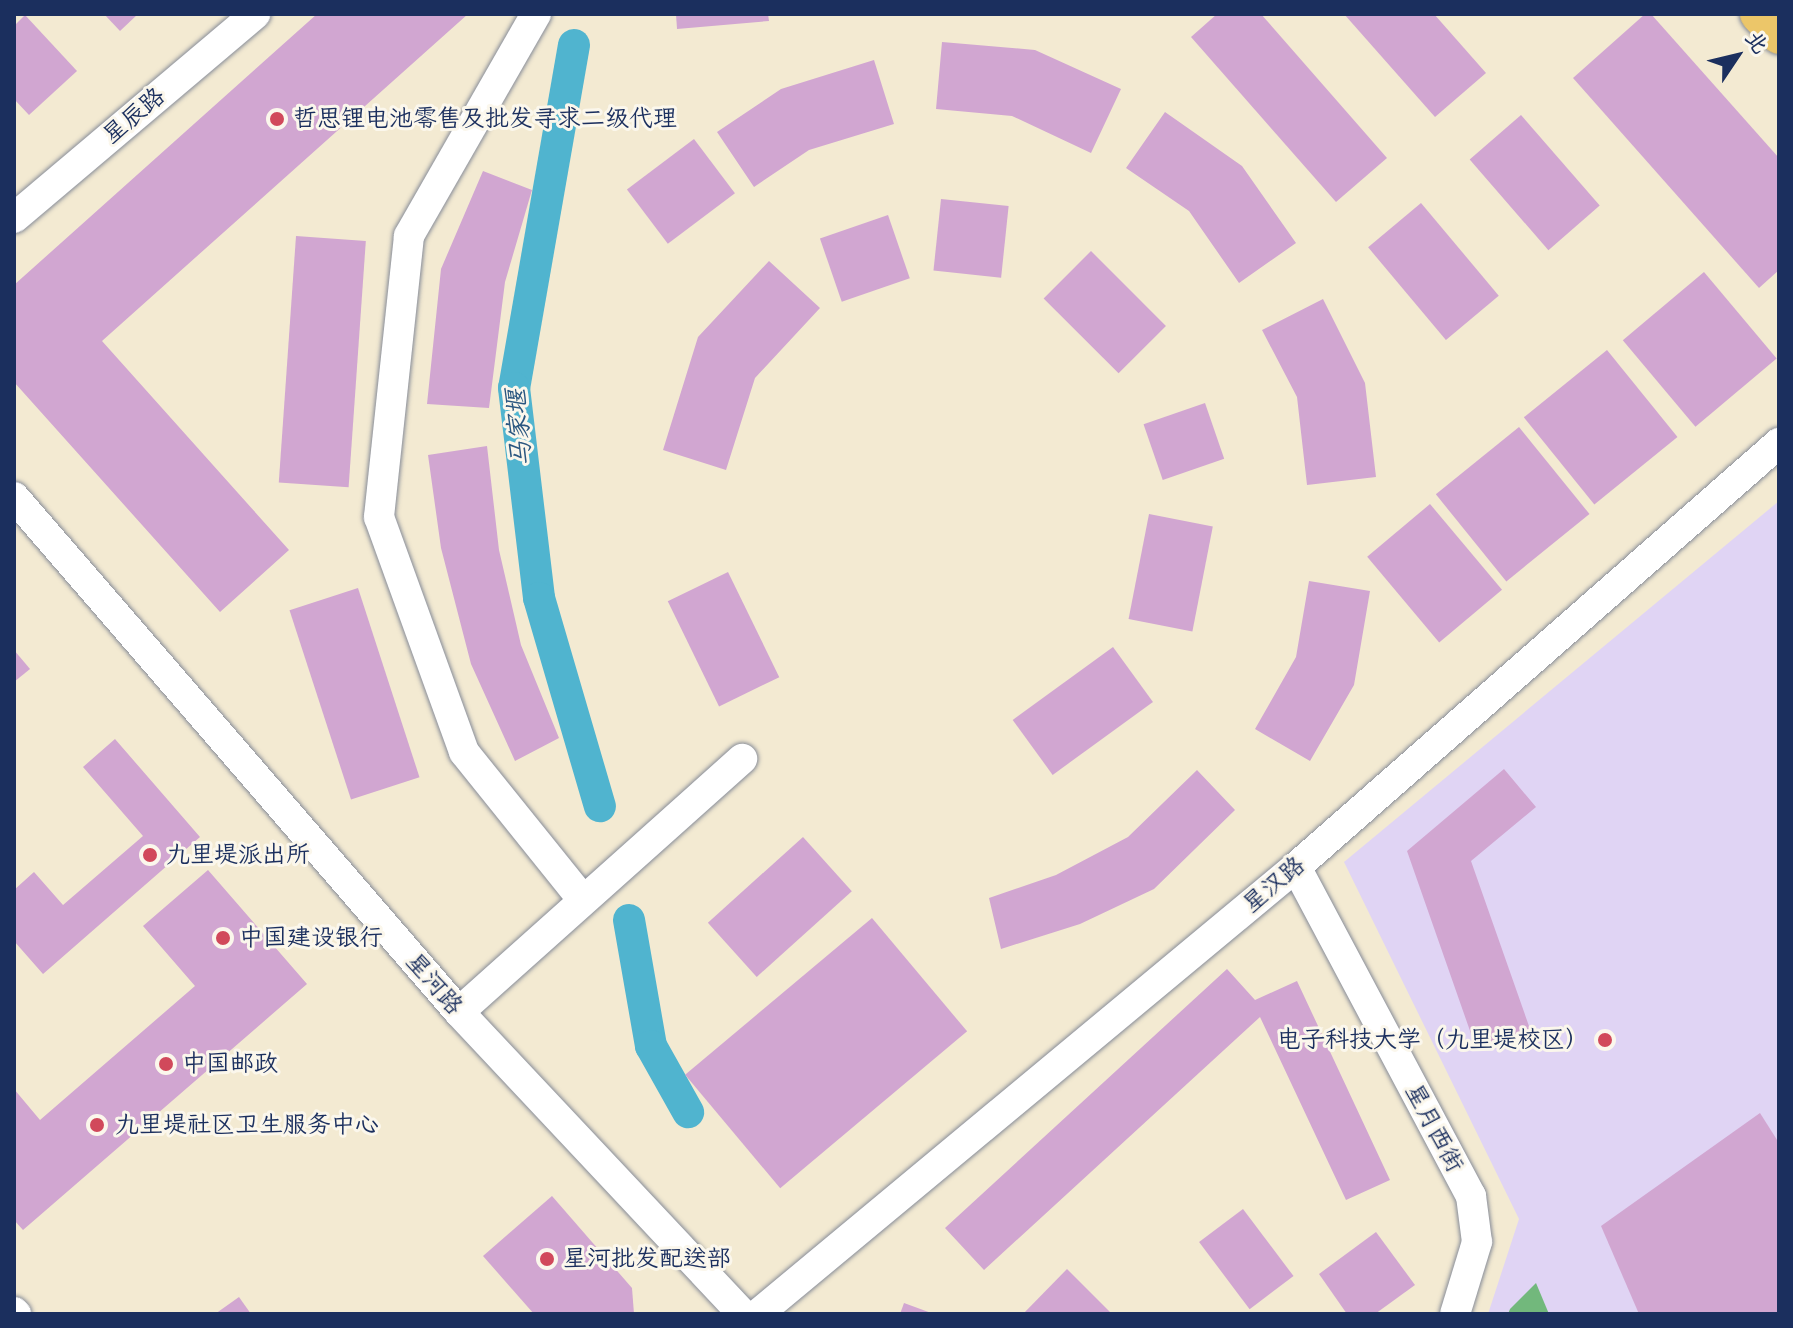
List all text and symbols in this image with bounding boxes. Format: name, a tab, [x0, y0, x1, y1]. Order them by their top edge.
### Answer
north arrow	[1697, 16, 1777, 96]
text: 北	[1740, 26, 1774, 59]
street label: 星辰路	[97, 82, 171, 150]
place label: 哲思锂电池零售及批发寻求二级代理	[293, 105, 677, 133]
marker: 哲思锂电池零售及批发寻求二级代理	[268, 110, 286, 128]
water label: 马家堰	[501, 388, 539, 468]
place label: 九里堤派出所	[166, 841, 310, 869]
marker: 九里堤派出所	[141, 846, 159, 864]
street label: 星汉路	[1237, 851, 1311, 919]
place label: 中国建设银行	[239, 924, 383, 952]
marker: 中国建设银行	[214, 929, 232, 947]
street label: 星河路	[400, 947, 468, 1021]
place label: 电子科技大学（九里堤校区）	[1277, 1026, 1589, 1054]
marker: 电子科技大学（九里堤校区）	[1596, 1031, 1614, 1049]
place label: 中国邮政	[182, 1050, 278, 1078]
marker: 中国邮政	[157, 1055, 175, 1073]
street label: 星月西街	[1399, 1079, 1469, 1177]
place label: 九里堤社区卫生服务中心	[115, 1111, 379, 1139]
marker: 九里堤社区卫生服务中心	[86, 1114, 108, 1136]
place label: 星河批发配送部	[563, 1245, 731, 1273]
marker: 星河批发配送部	[538, 1250, 556, 1268]

